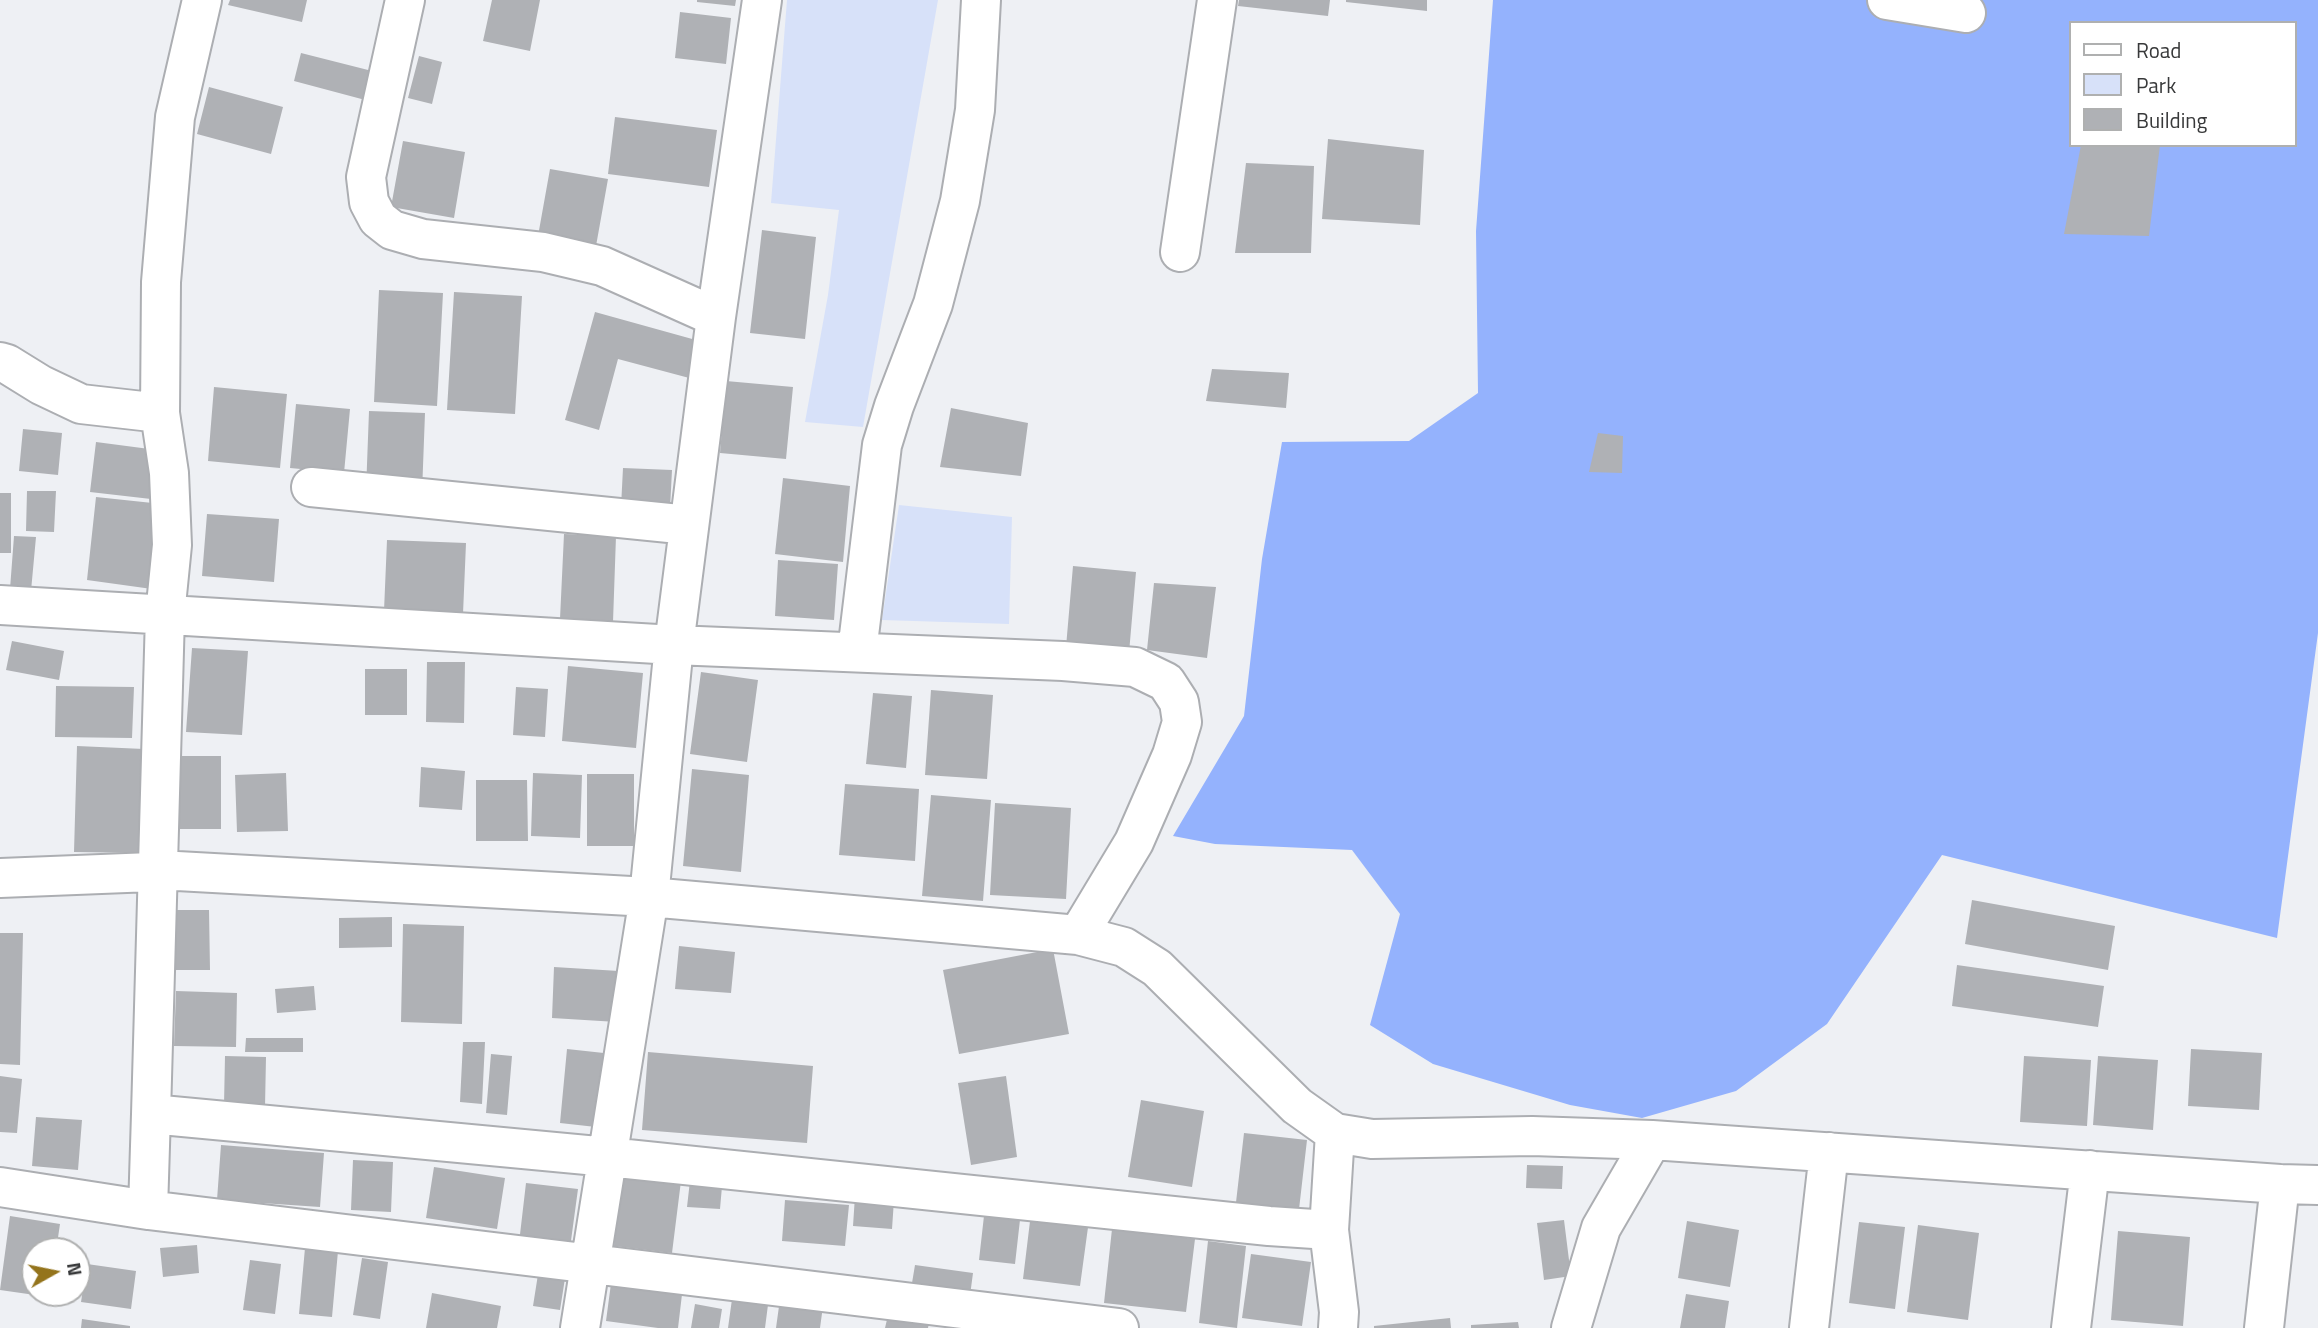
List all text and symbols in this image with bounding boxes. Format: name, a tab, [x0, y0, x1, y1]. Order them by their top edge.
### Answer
legend	[2070, 21, 2297, 147]
text: Road	[2136, 34, 2181, 66]
text: Park	[2136, 69, 2176, 101]
text: Building	[2136, 104, 2207, 136]
north arrow	[21, 1237, 91, 1307]
text: N	[60, 1260, 91, 1278]

